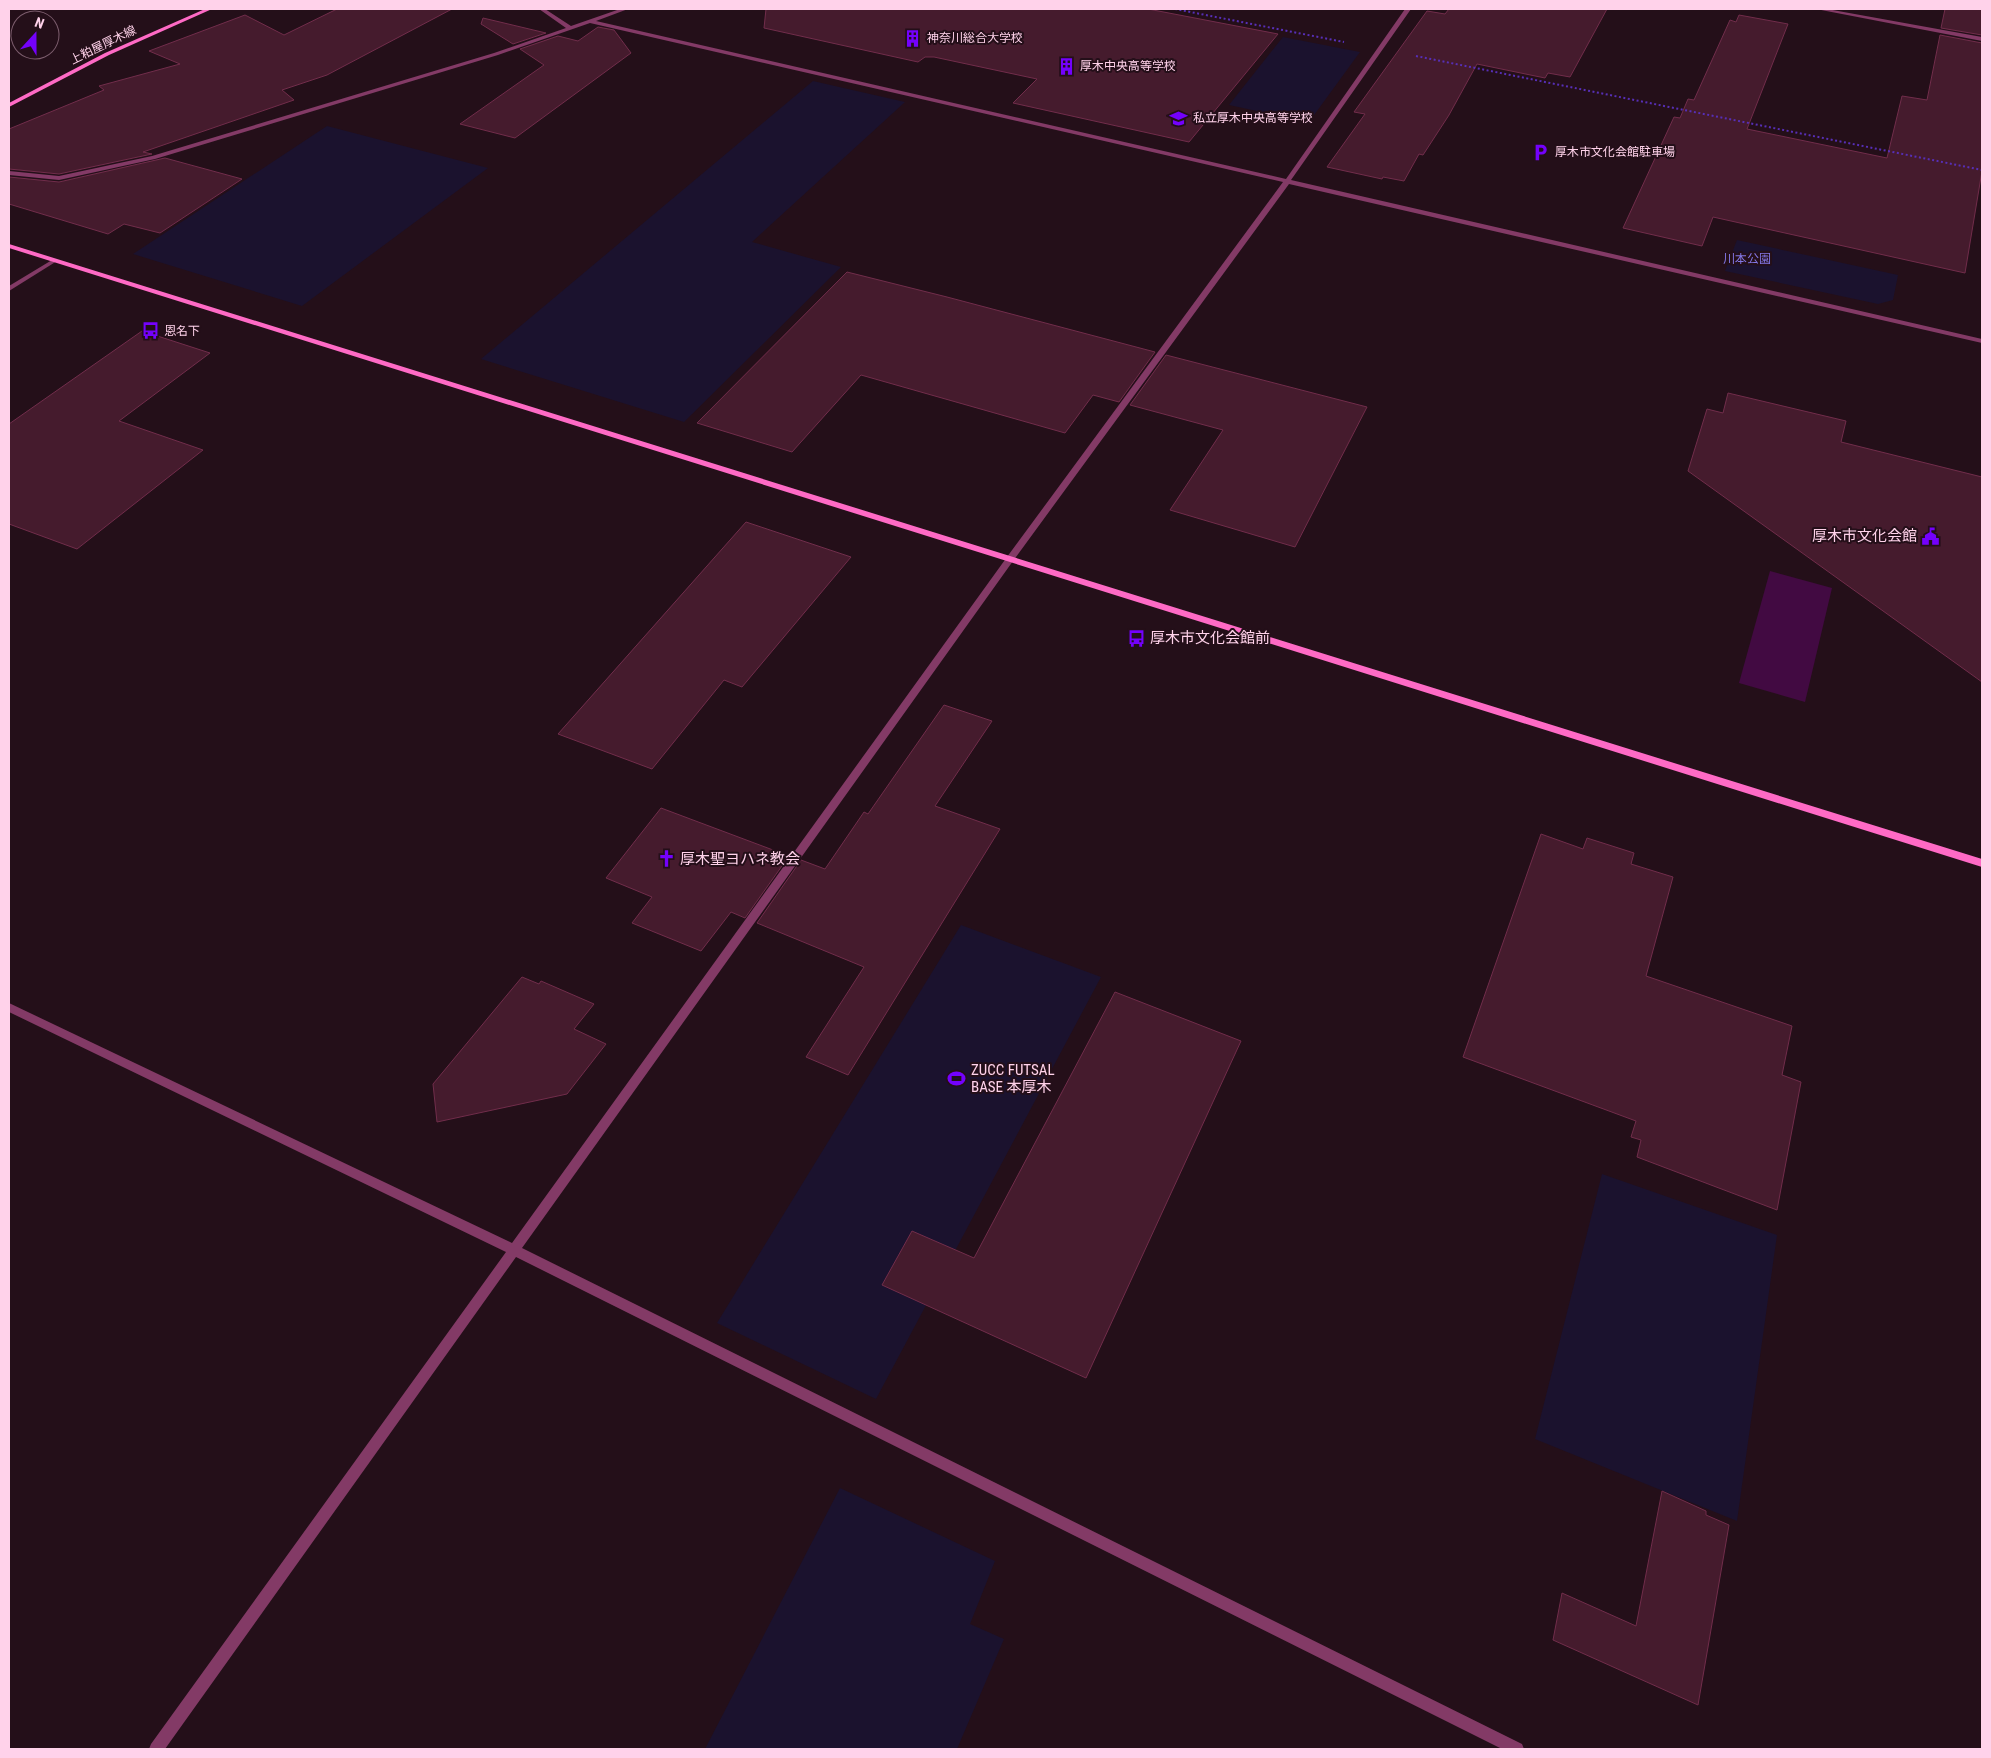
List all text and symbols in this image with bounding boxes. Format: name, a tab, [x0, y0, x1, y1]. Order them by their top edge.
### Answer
north arrow	[10, 10, 60, 60]
text: N	[33, 14, 47, 32]
street label: 上粕屋厚木線	[68, 23, 138, 67]
building icon: 神奈川総合大学校	[903, 28, 923, 48]
place label: 神奈川総合大学校	[927, 31, 1023, 45]
building icon: 厚木中央高等学校	[1056, 56, 1076, 76]
place label: 厚木中央高等学校	[1080, 59, 1176, 73]
school or university icon: 私立厚木中央高等学校	[1169, 108, 1189, 128]
place label: 私立厚木中央高等学校	[1193, 111, 1313, 125]
parking icon: 厚木市文化会館駐車場	[1531, 142, 1551, 162]
place label: 厚木市文化会館駐車場	[1555, 145, 1675, 159]
park label: 川本公園	[1723, 252, 1771, 266]
bus stop icon: 恩名下	[140, 321, 160, 341]
place label: 恩名下	[164, 324, 200, 338]
public building icon: 厚木市文化会館	[1921, 526, 1941, 546]
place label: 厚木市文化会館	[1812, 527, 1917, 545]
bus stop icon: 厚木市文化会館前	[1126, 628, 1146, 648]
place label: 厚木市文化会館前	[1150, 629, 1270, 647]
church icon: 厚木聖ヨハネ教会	[656, 849, 676, 869]
place label: 厚木聖ヨハネ教会	[680, 850, 800, 868]
place label: ZUCC FUTSAL BASE 本厚木	[971, 1061, 1055, 1096]
sports icon: ZUCC FUTSAL BASE 本厚木	[947, 1069, 967, 1089]

